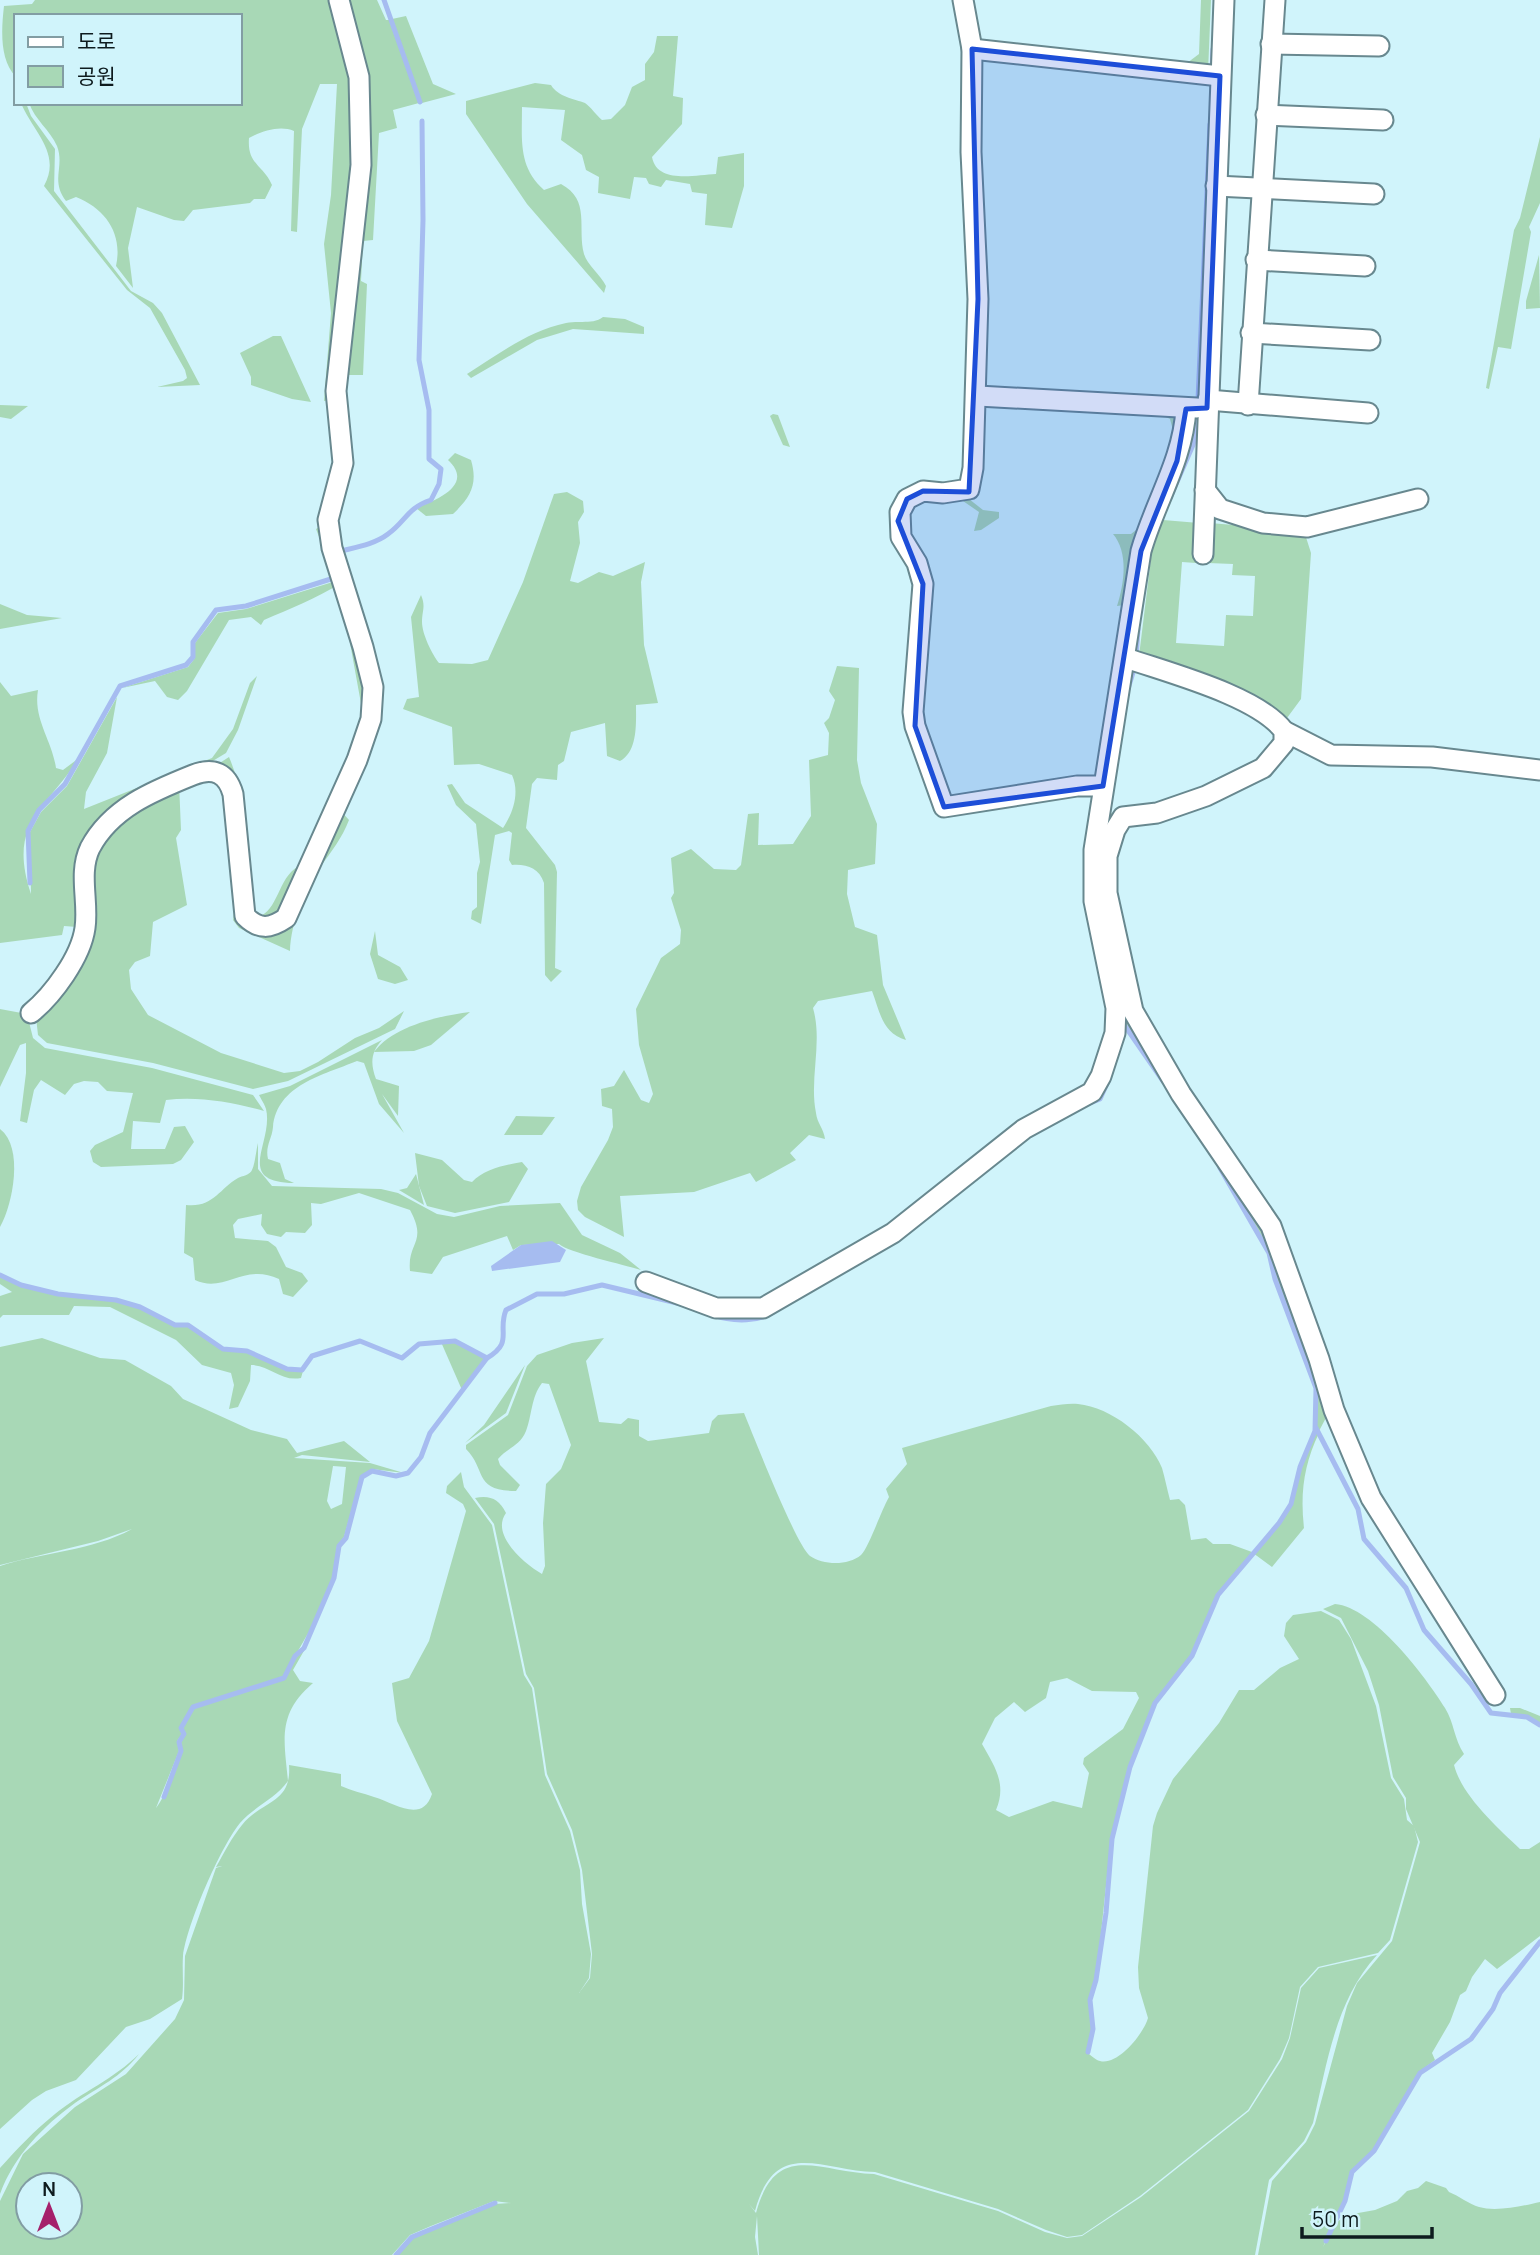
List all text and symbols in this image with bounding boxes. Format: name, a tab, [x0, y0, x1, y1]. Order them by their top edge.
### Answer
legend	[14, 14, 242, 105]
text: 도로	[77, 27, 116, 55]
text: 공원	[77, 62, 116, 90]
north arrow	[14, 2171, 84, 2241]
text: N	[42, 2176, 56, 2202]
scale bar	[1302, 2196, 1432, 2240]
text: 50 m	[1312, 2205, 1359, 2233]

